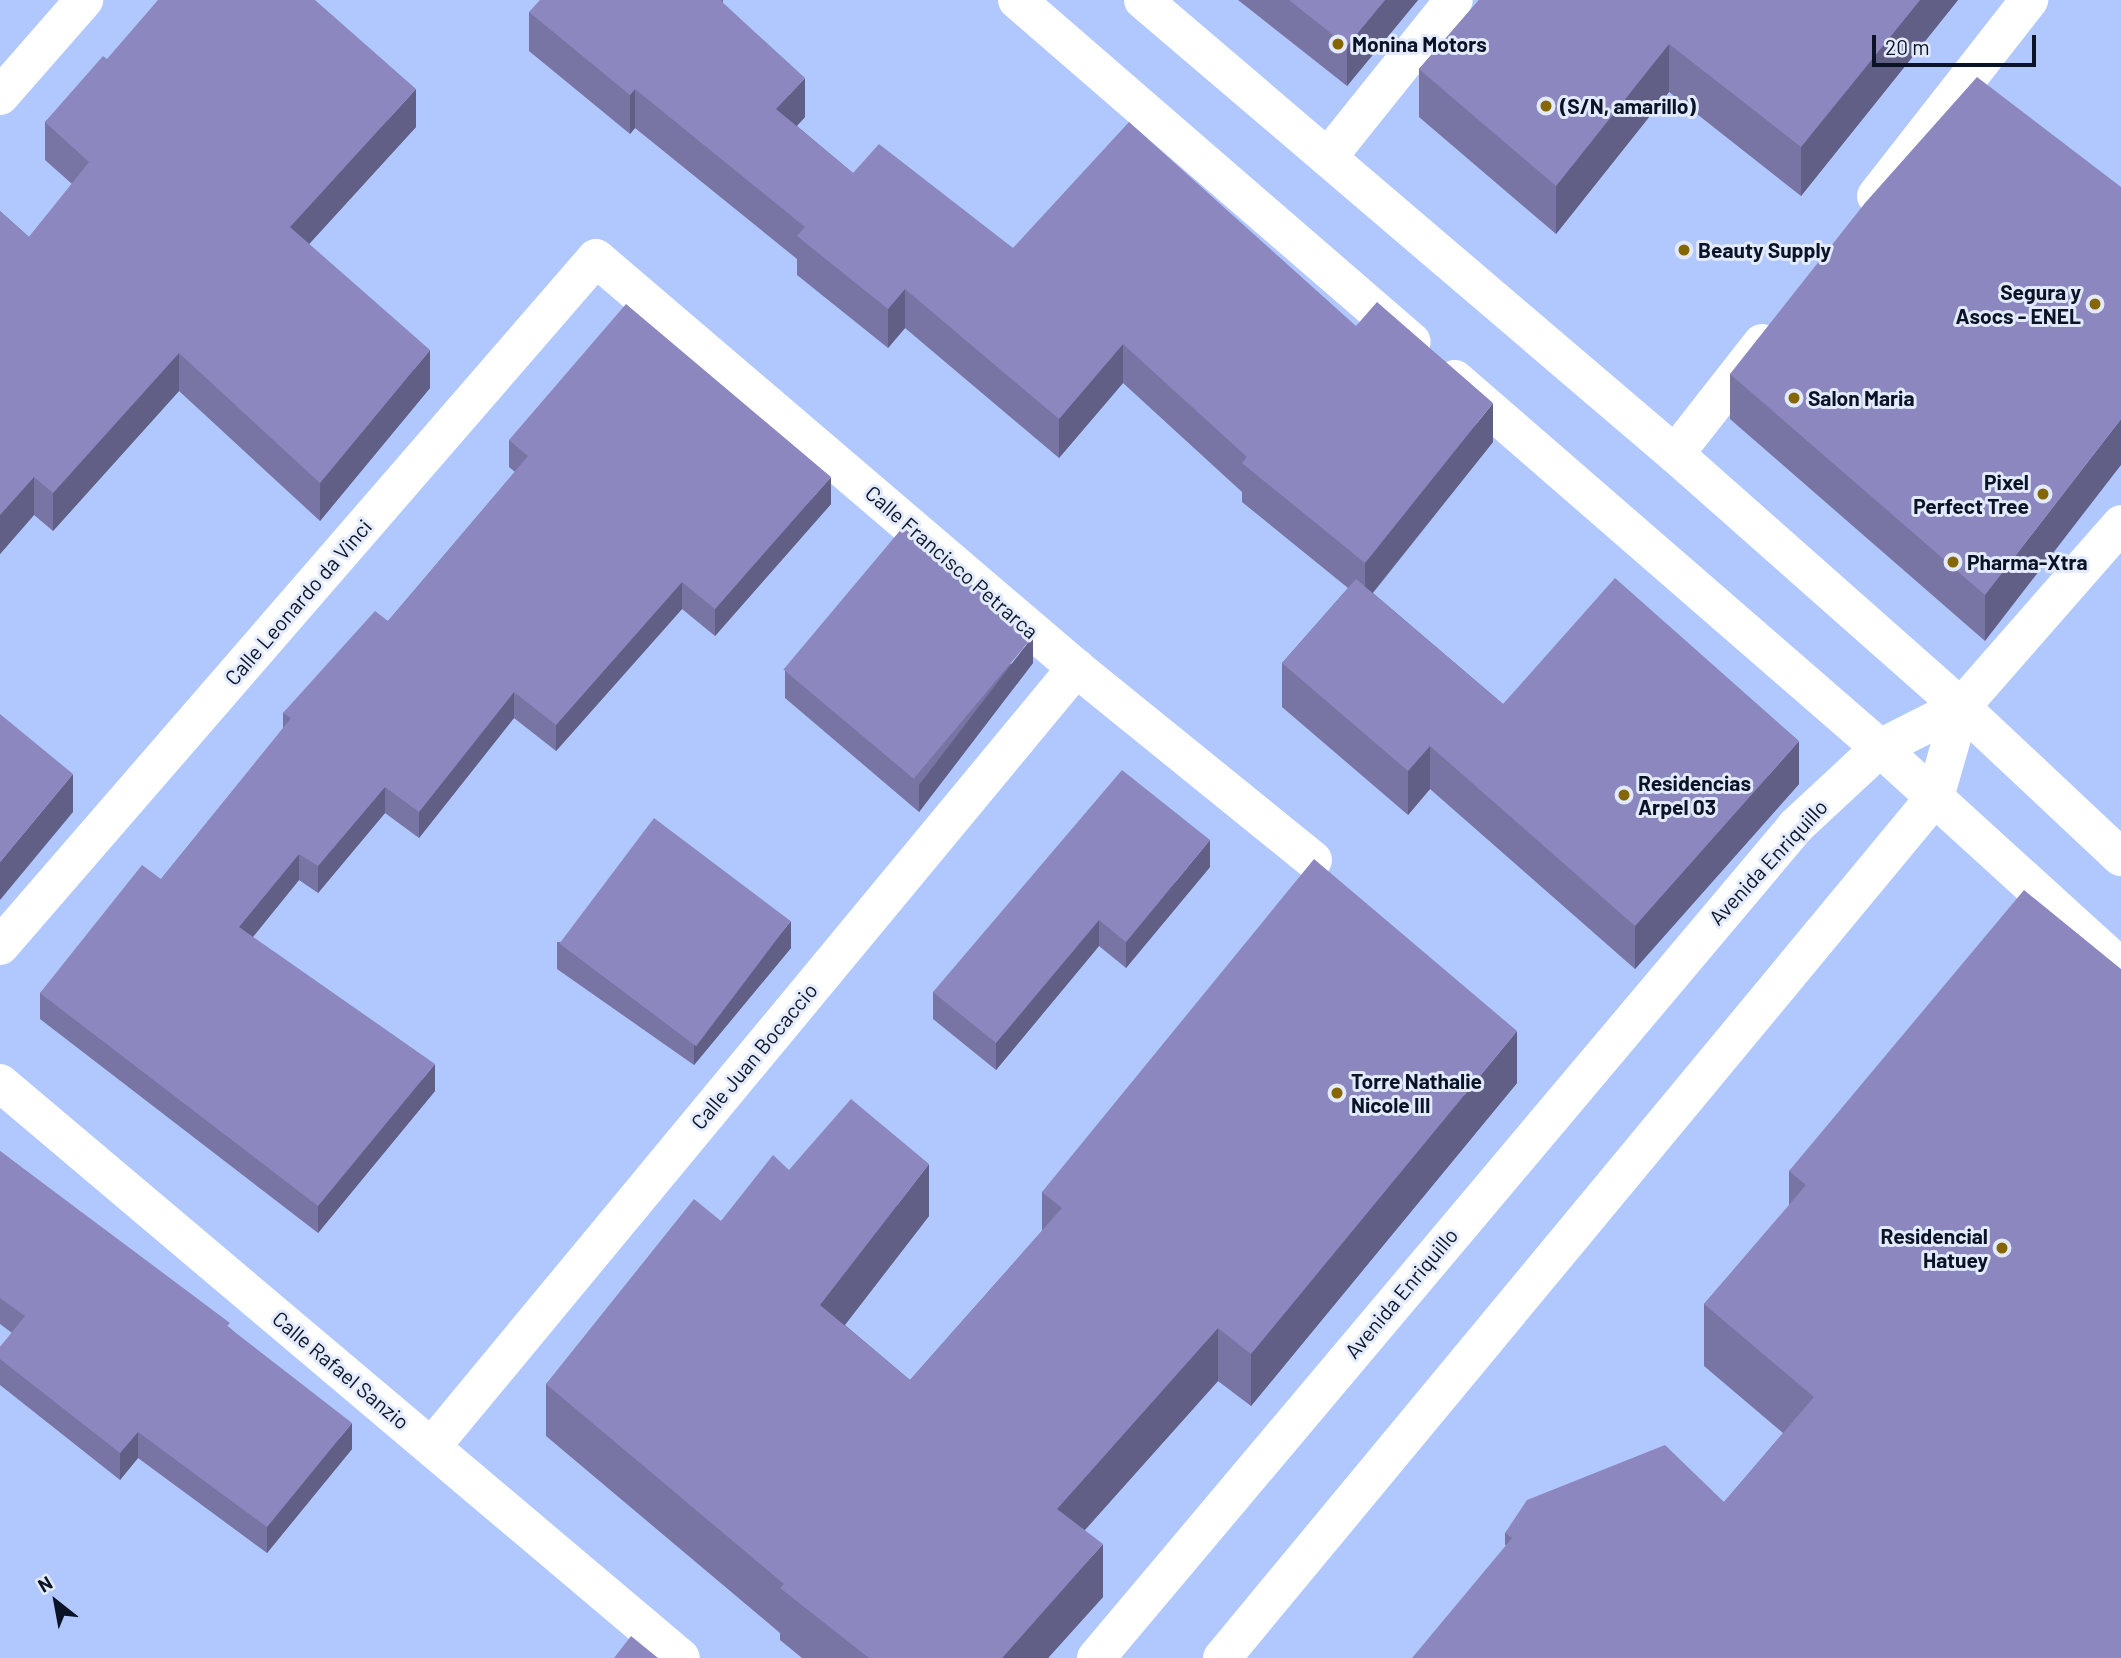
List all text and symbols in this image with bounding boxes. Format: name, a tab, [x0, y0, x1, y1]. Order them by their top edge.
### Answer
scale bar	[1876, 21, 2040, 65]
place label: Monina Motors	[1352, 31, 1487, 57]
text: 20 m	[1885, 34, 1930, 59]
marker: Monina Motors	[1330, 36, 1346, 52]
place label: (S/N, amarillo)	[1560, 93, 1696, 119]
marker: (S/N, amarillo)	[1538, 98, 1554, 114]
place label: Beauty Supply	[1698, 237, 1831, 263]
marker: Beauty Supply	[1676, 242, 1692, 258]
place label: Segura y Asocs - ENEL	[1955, 279, 2081, 329]
marker: Segura y Asocs - ENEL	[2087, 296, 2103, 312]
place label: Salon Maria	[1808, 385, 1915, 411]
marker: Salon Maria	[1786, 390, 1802, 406]
place label: Pixel Perfect Tree	[1913, 469, 2029, 519]
street label: Calle Francisco Petrarca	[860, 480, 1044, 644]
marker: Pixel Perfect Tree	[2035, 486, 2051, 502]
street label: Calle Leonardo da Vinci	[219, 514, 377, 690]
place label: Pharma-Xtra	[1967, 549, 2088, 575]
marker: Pharma-Xtra	[1945, 554, 1961, 570]
place label: Residencias Arpel 03	[1638, 770, 1751, 820]
marker: Residencias Arpel 03	[1616, 787, 1632, 803]
street label: Avenida Enriquillo	[1703, 794, 1833, 930]
street label: Calle Juan Bocaccio	[686, 978, 822, 1134]
place label: Torre Nathalie Nicole III	[1351, 1068, 1482, 1118]
marker: Torre Nathalie Nicole III	[1329, 1085, 1345, 1101]
street label: Avenida Enriquillo	[1339, 1223, 1463, 1363]
place label: Residencial Hatuey	[1880, 1223, 1988, 1273]
marker: Residencial Hatuey	[1994, 1240, 2010, 1256]
street label: Calle Rafael Sanzio	[268, 1306, 414, 1434]
north arrow	[21, 1567, 91, 1637]
text: N	[34, 1570, 56, 1597]

